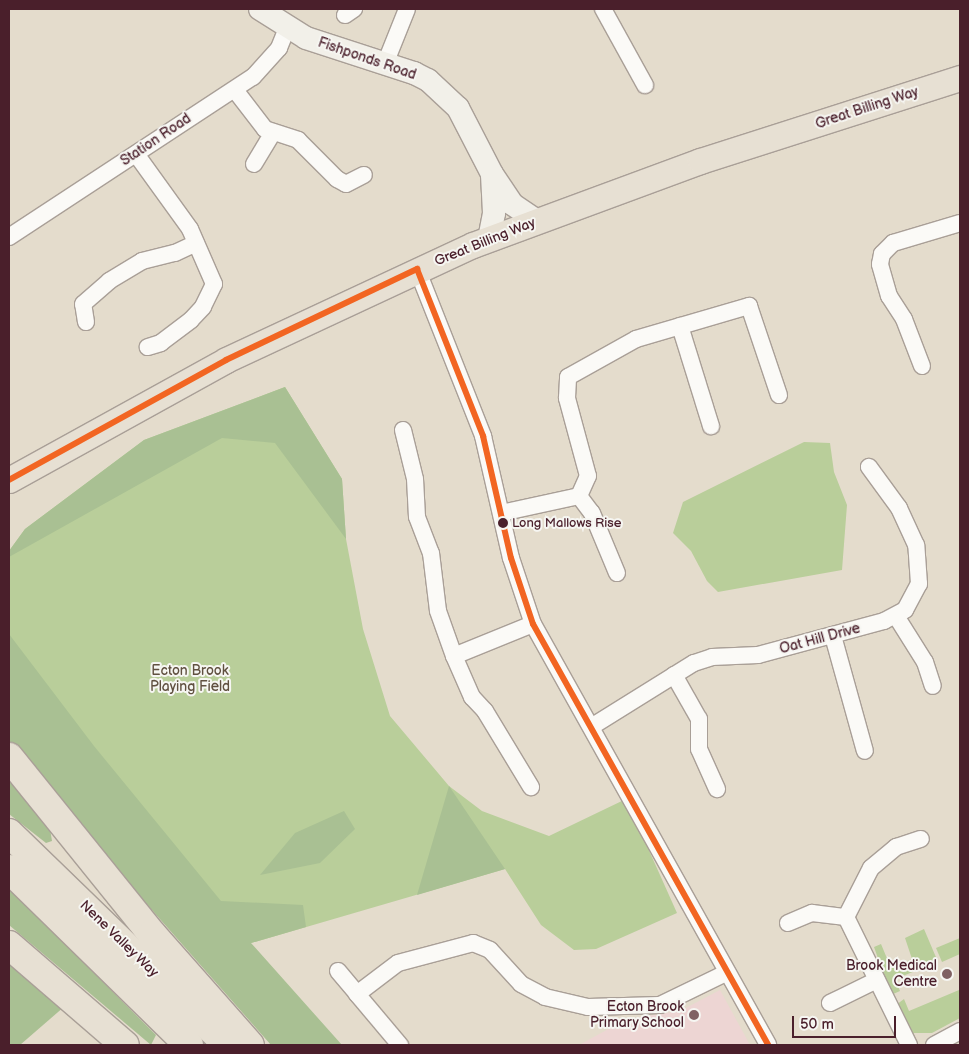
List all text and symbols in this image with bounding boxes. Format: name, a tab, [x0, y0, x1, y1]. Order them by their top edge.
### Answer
street label: Fishponds Road	[316, 34, 418, 84]
street label: Great Billing Way	[813, 83, 921, 133]
street label: Station Road	[118, 110, 194, 170]
street label: Great Billing Way	[432, 214, 538, 270]
place label: Long Mallows Rise	[512, 515, 621, 531]
marker: Long Mallows Rise	[498, 518, 508, 528]
street label: Oat Hill Drive	[778, 620, 862, 658]
park label: Ecton Brook Playing Field	[150, 663, 230, 696]
street label: Nene Valley Way	[75, 897, 163, 981]
place label: Brook Medical Centre	[846, 958, 937, 990]
marker: Brook Medical Centre	[941, 968, 953, 980]
place label: Ecton Brook Primary School	[589, 999, 684, 1032]
scale bar	[794, 1006, 898, 1038]
marker: Ecton Brook Primary School	[688, 1009, 700, 1021]
text: 50 m	[800, 1015, 834, 1034]

